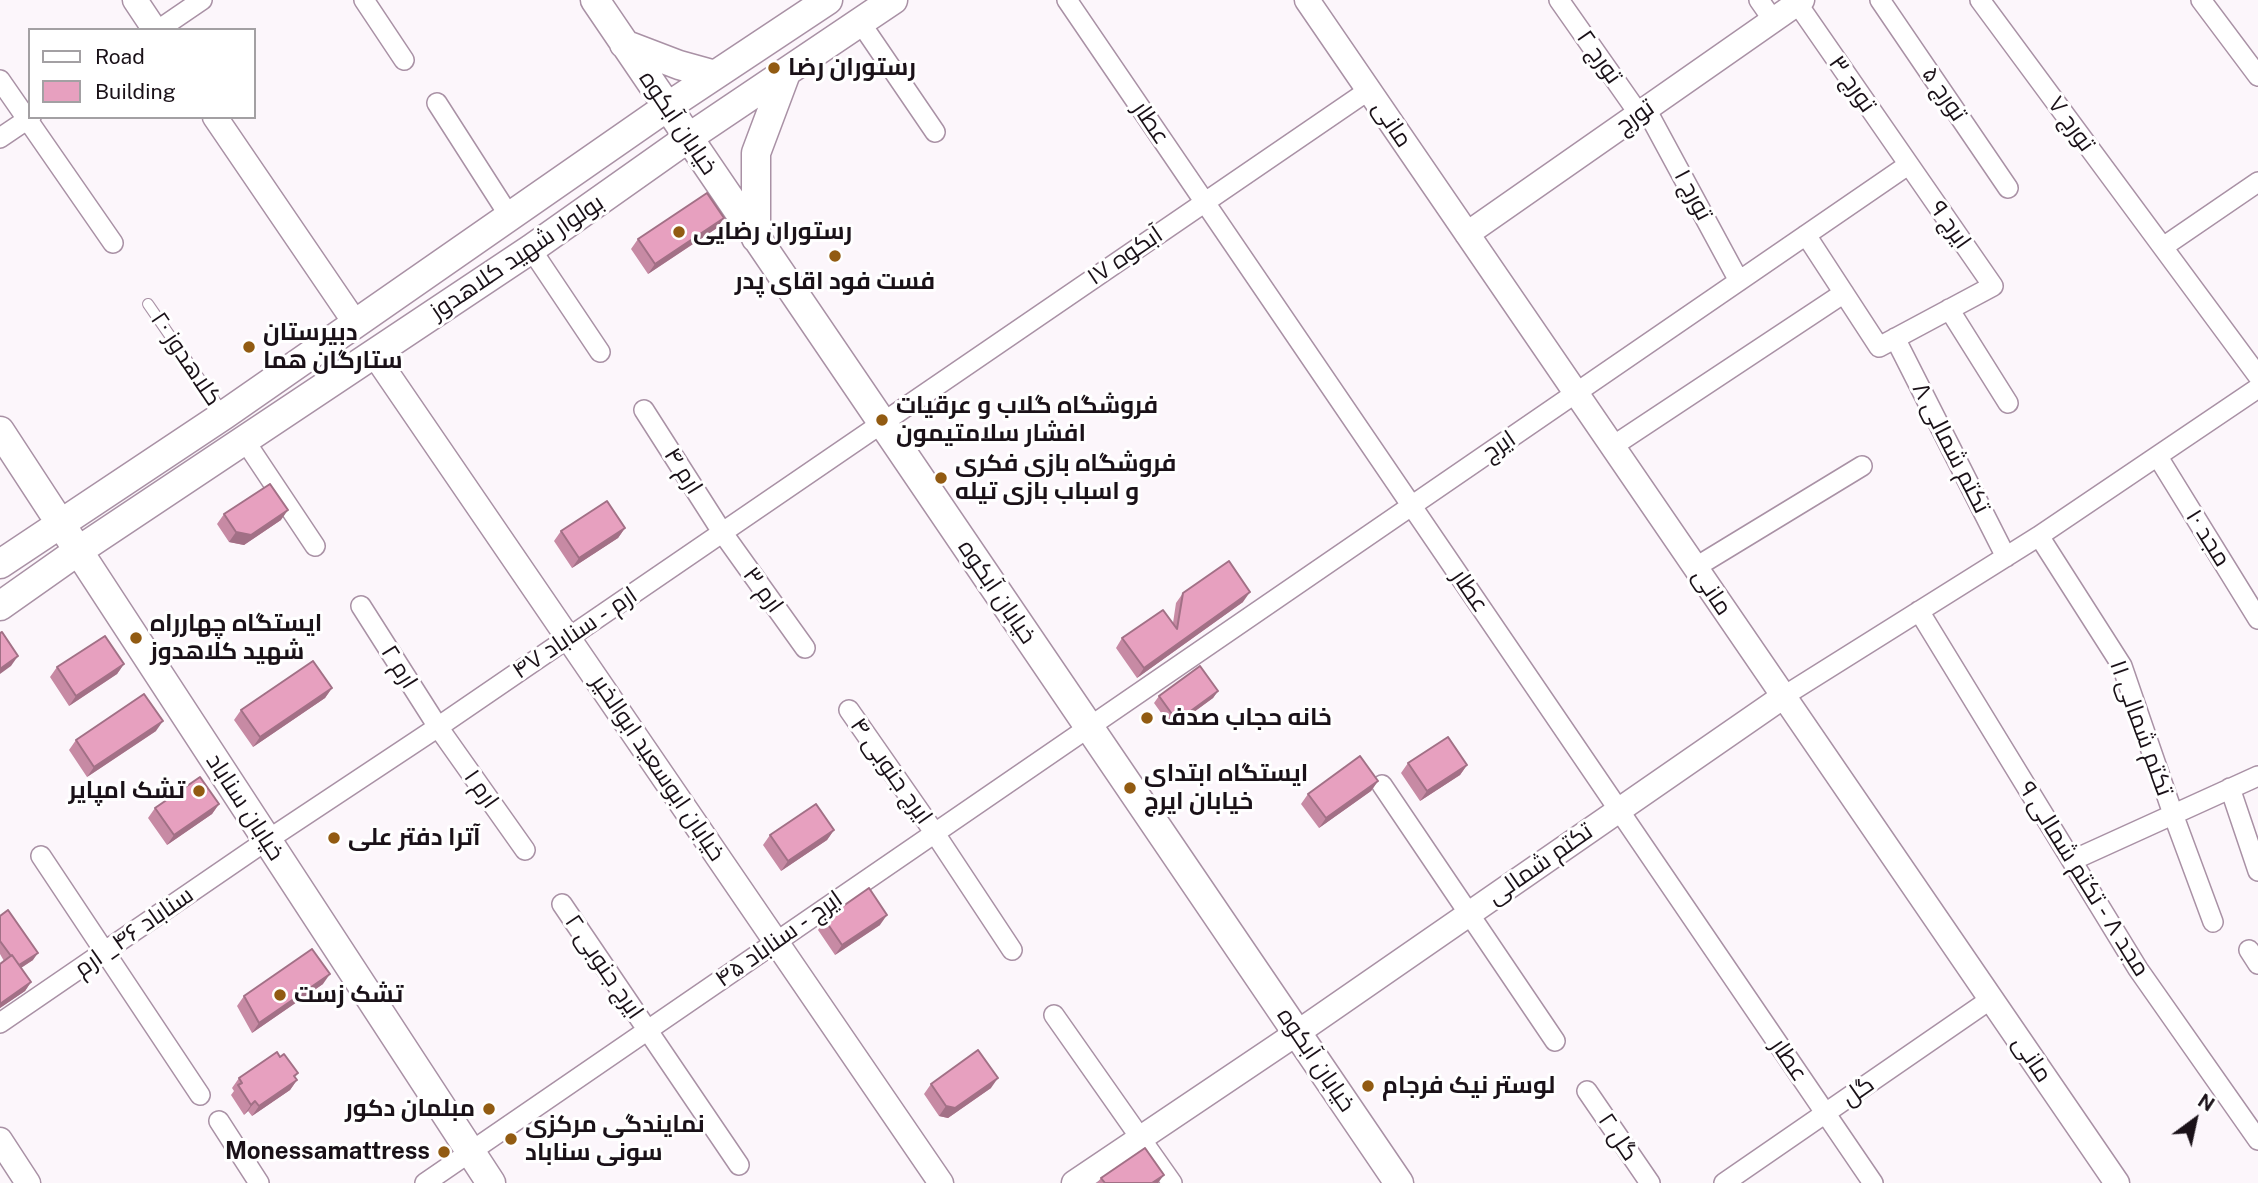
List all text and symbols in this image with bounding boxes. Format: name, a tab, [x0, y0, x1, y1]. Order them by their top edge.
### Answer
street label: تورج ۲	[1570, 25, 1628, 89]
legend	[28, 28, 256, 119]
text: Road	[95, 44, 145, 69]
street label: تورج ۳	[1822, 50, 1882, 118]
place label: رستوران رضا	[788, 54, 916, 82]
marker: رستوران رضا	[766, 60, 782, 76]
street label: تورج ۵	[1915, 61, 1973, 127]
street label: خیابان آبکوه	[633, 65, 723, 181]
text: Building	[95, 79, 176, 104]
street label: تورج ۷	[2041, 91, 2101, 157]
street label: تورج	[1610, 94, 1660, 140]
street label: مانی	[1366, 95, 1418, 153]
street label: عطار	[1126, 96, 1176, 150]
street label: تورج ۱	[1668, 165, 1718, 225]
street label: بولوار شهید کلاهدوز	[425, 188, 609, 326]
street label: ایرج ۹	[1923, 195, 1977, 255]
place label: رستوران رضایی	[693, 218, 852, 246]
street label: آبکوه ۱۷	[1082, 220, 1168, 292]
marker: رستوران رضایی	[671, 224, 687, 240]
marker: فست فود اقای پدر	[827, 248, 843, 264]
place label: فست فود اقای پدر	[735, 268, 935, 296]
street label: کلاهدوز ۲۰	[144, 307, 228, 411]
place label: دبیرستان ستارگان هما	[263, 319, 402, 375]
marker: دبیرستان ستارگان هما	[241, 339, 257, 355]
street label: تکتم شمالی ۸	[1906, 378, 1996, 518]
place label: فروشگاه گلاب و عرقیات افشار سلامتیمون	[896, 392, 1158, 448]
marker: فروشگاه گلاب و عرقیات افشار سلامتیمون	[874, 412, 890, 428]
street label: ایرج	[1477, 425, 1521, 467]
street label: ارم ۴	[658, 442, 708, 500]
place label: فروشگاه بازی فکری و اسباب بازی تیله	[955, 450, 1176, 506]
marker: فروشگاه بازی فکری و اسباب بازی تیله	[933, 470, 949, 486]
street label: مجد ۱۰	[2179, 504, 2237, 572]
street label: خیابان آبکوه	[952, 534, 1042, 650]
street label: ارم ۳	[737, 561, 789, 619]
street label: مانی	[1686, 563, 1738, 621]
street label: عطار	[1445, 564, 1495, 618]
street label: ارم - سناباد ۴۷	[507, 581, 643, 685]
place label: ایستگاه چهارراه شهید کلاهدوز	[150, 610, 322, 666]
marker: ایستگاه چهارراه شهید کلاهدوز	[128, 630, 144, 646]
street label: ارم ۲	[375, 640, 423, 694]
street label: تکتم شمالی ۱۱	[2103, 656, 2179, 800]
street label: خیابان ابوسعید ابوالخیر	[585, 669, 731, 867]
place label: خانه حجاب صدف	[1161, 704, 1332, 732]
marker: خانه حجاب صدف	[1139, 710, 1155, 726]
street label: ایرج جنوبی ۴	[844, 712, 938, 830]
street label: خیابان سناباد	[200, 748, 290, 866]
place label: ایستگاه ابتدای خیابان ایرج	[1144, 760, 1308, 816]
street label: ارم ۱	[457, 764, 505, 814]
street label: مجد ۸ - تکتم شمالی ۹	[2012, 776, 2156, 982]
place label: تشک امپایر	[68, 777, 185, 805]
marker: ایستگاه ابتدای خیابان ایرج	[1122, 780, 1138, 796]
marker: تشک امپایر	[191, 783, 207, 799]
street label: تکتم شمالی	[1482, 817, 1598, 911]
place label: آترا دفتر علی	[348, 824, 480, 852]
marker: آترا دفتر علی	[326, 830, 342, 846]
street label: سناباد ۴۶_ ارم	[69, 881, 199, 983]
street label: ایرج - سناباد ۴۵	[710, 885, 848, 993]
street label: ایرج جنوبی ۲	[558, 909, 650, 1025]
place label: تشک زست	[294, 981, 403, 1009]
marker: تشک زست	[272, 987, 288, 1003]
street label: خیابان آبکوه	[1271, 1002, 1361, 1118]
street label: مانی	[2006, 1030, 2058, 1088]
street label: عطار	[1764, 1033, 1814, 1087]
street label: گل	[1836, 1070, 1880, 1112]
place label: لوستر نیک فرجام	[1382, 1072, 1555, 1100]
marker: لوستر نیک فرجام	[1360, 1078, 1376, 1094]
north arrow	[2160, 1085, 2230, 1155]
text: N	[2194, 1089, 2219, 1116]
place label: مبلمان دكور	[345, 1095, 475, 1123]
marker: مبلمان دكور	[481, 1101, 497, 1117]
street label: گل ۲	[1592, 1108, 1644, 1166]
place label: نمایندگی مرکزی سونی سناباد	[525, 1111, 705, 1167]
marker: نمایندگی مرکزی سونی سناباد	[503, 1131, 519, 1147]
place label: Monessamattress	[225, 1138, 430, 1166]
marker: Monessamattress	[436, 1144, 452, 1160]

